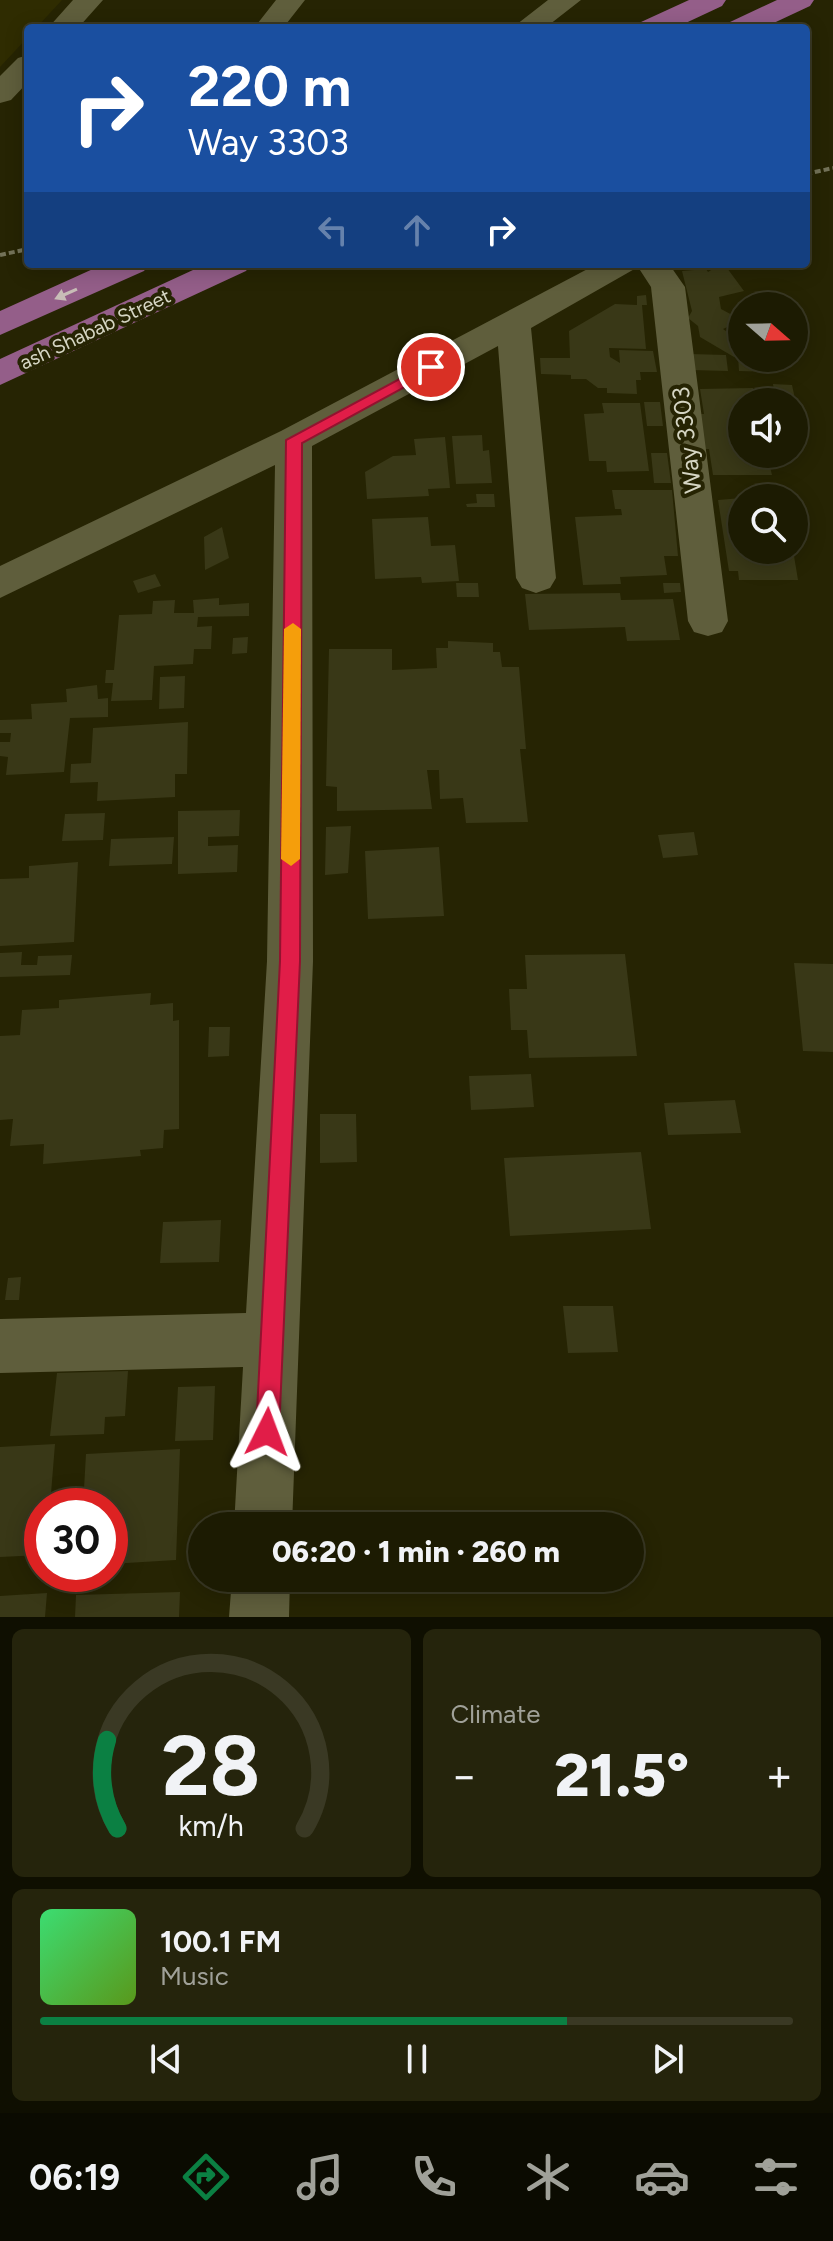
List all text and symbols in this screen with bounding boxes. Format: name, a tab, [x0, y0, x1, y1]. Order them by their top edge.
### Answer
text: 220 m	[188, 53, 351, 120]
icon: right	[56, 56, 160, 160]
text: Way 3303	[188, 121, 349, 164]
icon: left	[311, 208, 355, 252]
icon: ahead	[395, 208, 439, 252]
icon: right	[479, 208, 523, 252]
street label: ash Shabab Street	[16, 284, 174, 374]
one-way arrow	[54, 287, 78, 301]
north arrow	[728, 292, 808, 372]
map controls	[728, 292, 808, 564]
pin	[397, 333, 465, 401]
icon: arrive	[409, 345, 453, 389]
street label: Way 3303	[666, 385, 707, 495]
button: sound	[728, 388, 808, 468]
button: search	[728, 484, 808, 564]
position arrow	[225, 1390, 309, 1474]
speed limit sign: 30	[24, 1488, 128, 1592]
text: 06:20 · 1 min · 260 m	[272, 1533, 560, 1570]
text: Climate	[451, 1698, 540, 1730]
text: 28	[162, 1716, 261, 1816]
text: 21.5°	[554, 1739, 689, 1811]
text: −	[451, 1749, 478, 1802]
text: +	[766, 1749, 793, 1802]
text: km/h	[179, 1809, 244, 1843]
text: 100.1 FM	[160, 1923, 281, 1960]
text: Music	[160, 1960, 229, 1992]
icon: previous	[144, 2037, 188, 2081]
icon: pause	[395, 2037, 439, 2081]
icon: next	[646, 2037, 690, 2081]
icon: directions	[178, 2149, 234, 2205]
icon: music	[292, 2149, 348, 2205]
icon: phone	[406, 2149, 462, 2205]
icon: climate	[520, 2149, 576, 2205]
icon: car	[634, 2149, 690, 2205]
icon: filters	[748, 2149, 804, 2205]
text: 06:19	[29, 2156, 120, 2199]

